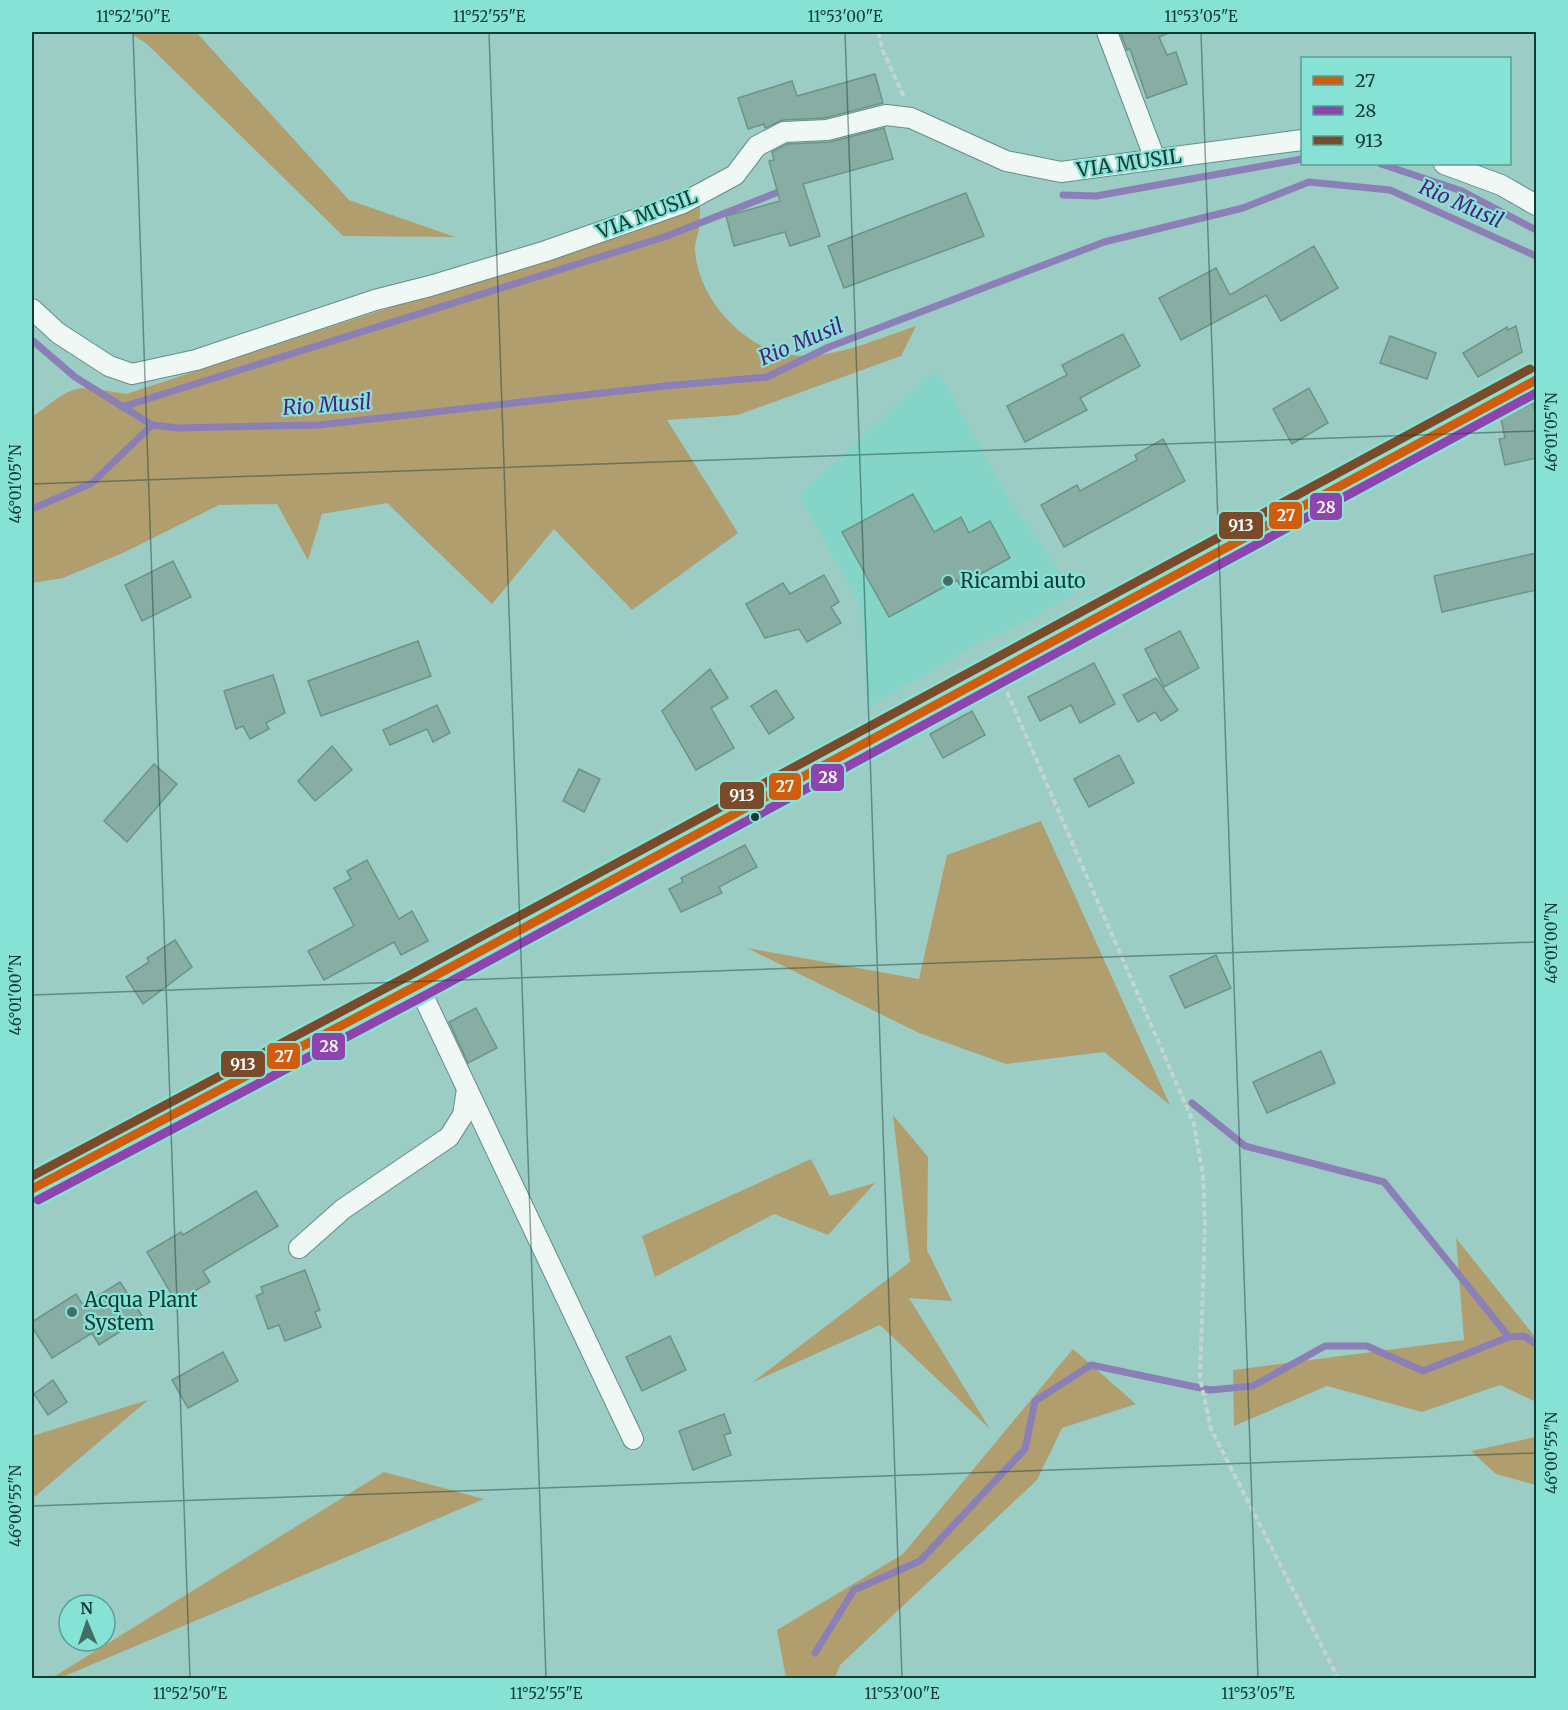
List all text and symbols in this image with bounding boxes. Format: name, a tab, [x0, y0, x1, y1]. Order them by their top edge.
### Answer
text: 11°52'50"E	[96, 7, 171, 26]
text: 11°52'55"E	[453, 7, 526, 26]
text: 11°53'00"E	[808, 7, 883, 26]
text: 11°53'05"E	[1164, 7, 1238, 26]
legend	[1301, 57, 1511, 165]
text: 27	[1355, 69, 1375, 92]
text: 28	[1355, 99, 1376, 122]
text: 913	[1355, 129, 1383, 152]
street label: VIA MUSIL	[1074, 143, 1183, 182]
water label: Rio Musil	[1415, 173, 1507, 234]
street label: VIA MUSIL	[592, 183, 701, 244]
water label: Rio Musil	[755, 312, 847, 371]
water label: Rio Musil	[282, 388, 372, 421]
text: 46°01'05"N	[1542, 392, 1561, 472]
text: 46°01'05"N	[6, 444, 25, 524]
line badge: 28	[1309, 492, 1343, 521]
text: 28	[1316, 497, 1336, 517]
line badge: 27	[1268, 501, 1303, 530]
text: 27	[1277, 505, 1296, 525]
line badge: 913	[1218, 511, 1264, 540]
text: 913	[1228, 515, 1254, 535]
place label: Ricambi auto	[960, 568, 1086, 593]
marker: Ricambi auto	[941, 574, 955, 588]
line badge: 28	[810, 763, 845, 792]
text: 28	[818, 767, 838, 787]
line badge: 27	[768, 772, 802, 801]
text: 27	[776, 776, 795, 796]
line badge: 913	[719, 781, 765, 810]
text: 913	[729, 785, 755, 805]
unlabelled marker	[749, 811, 761, 823]
text: 46°01'00"N	[1542, 902, 1561, 983]
text: 46°01'00"N	[6, 954, 25, 1035]
line badge: 28	[311, 1032, 346, 1061]
text: 28	[319, 1036, 339, 1056]
line badge: 27	[266, 1042, 301, 1070]
text: 27	[275, 1046, 294, 1066]
line badge: 913	[220, 1050, 266, 1078]
text: 913	[230, 1054, 256, 1074]
place label: Acqua Plant System	[83, 1287, 198, 1335]
marker: Acqua Plant System	[65, 1305, 79, 1319]
text: 46°00'55"N	[1542, 1412, 1561, 1494]
text: 46°00'55"N	[6, 1465, 25, 1547]
north arrow	[57, 1593, 117, 1653]
text: N	[80, 1598, 94, 1618]
text: 11°52'50"E	[153, 1684, 228, 1703]
text: 11°52'55"E	[510, 1684, 583, 1703]
text: 11°53'00"E	[865, 1684, 940, 1703]
text: 11°53'05"E	[1221, 1684, 1295, 1703]

